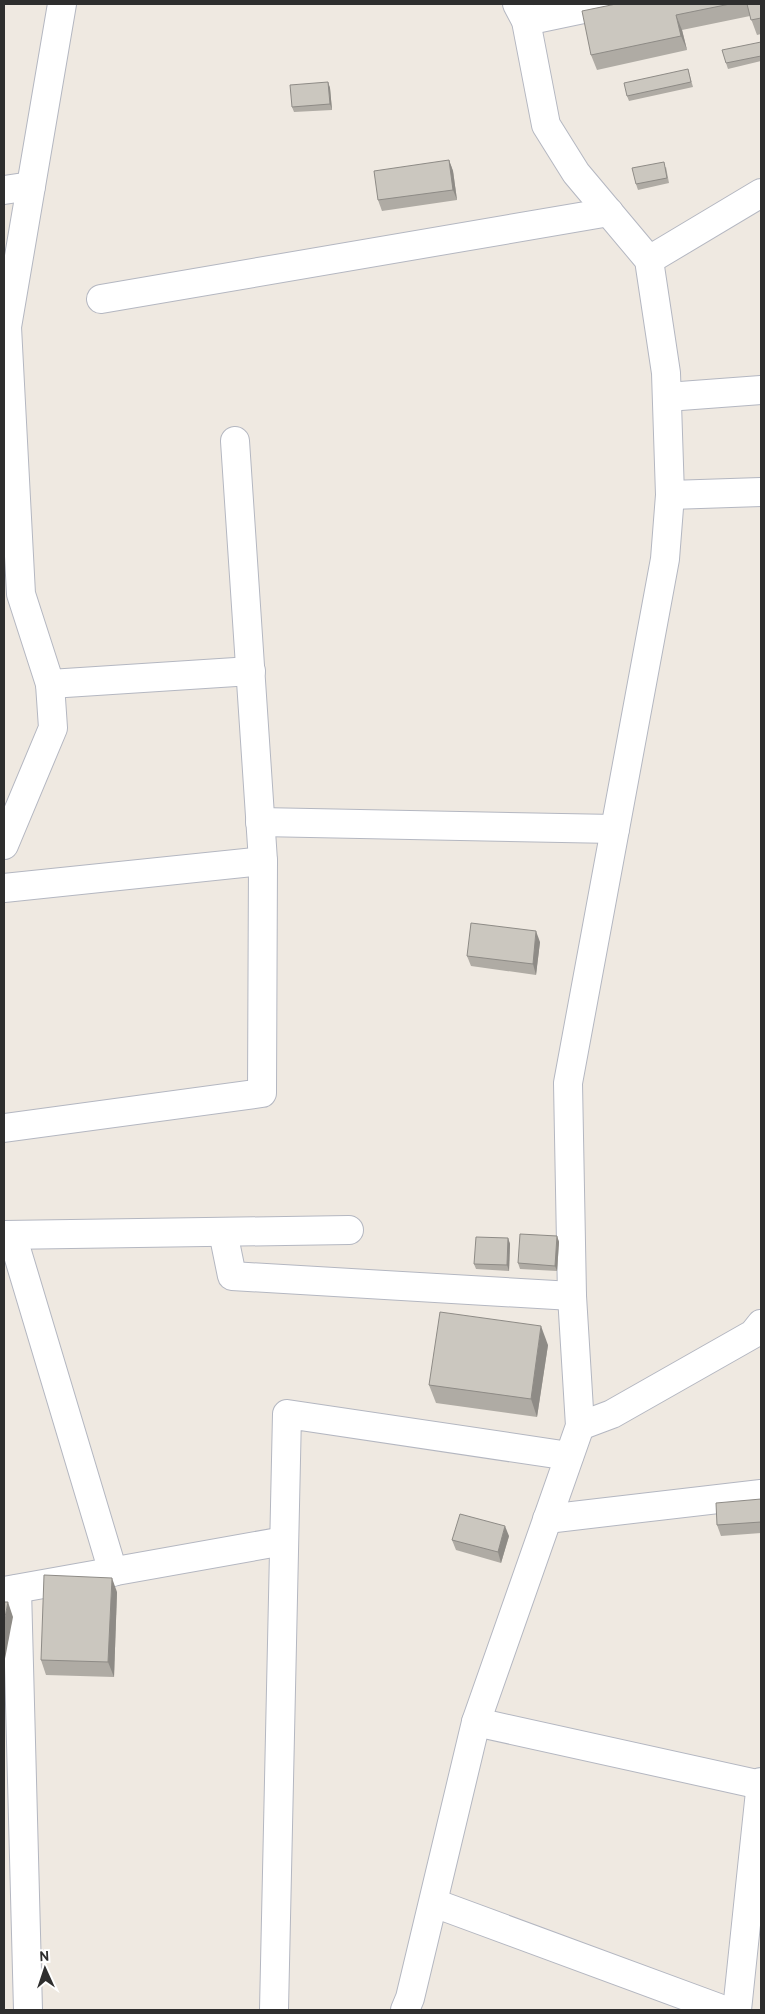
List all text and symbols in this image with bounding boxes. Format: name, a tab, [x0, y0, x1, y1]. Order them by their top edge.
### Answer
north arrow	[20, 1944, 70, 1994]
text: N	[39, 1949, 50, 1966]

